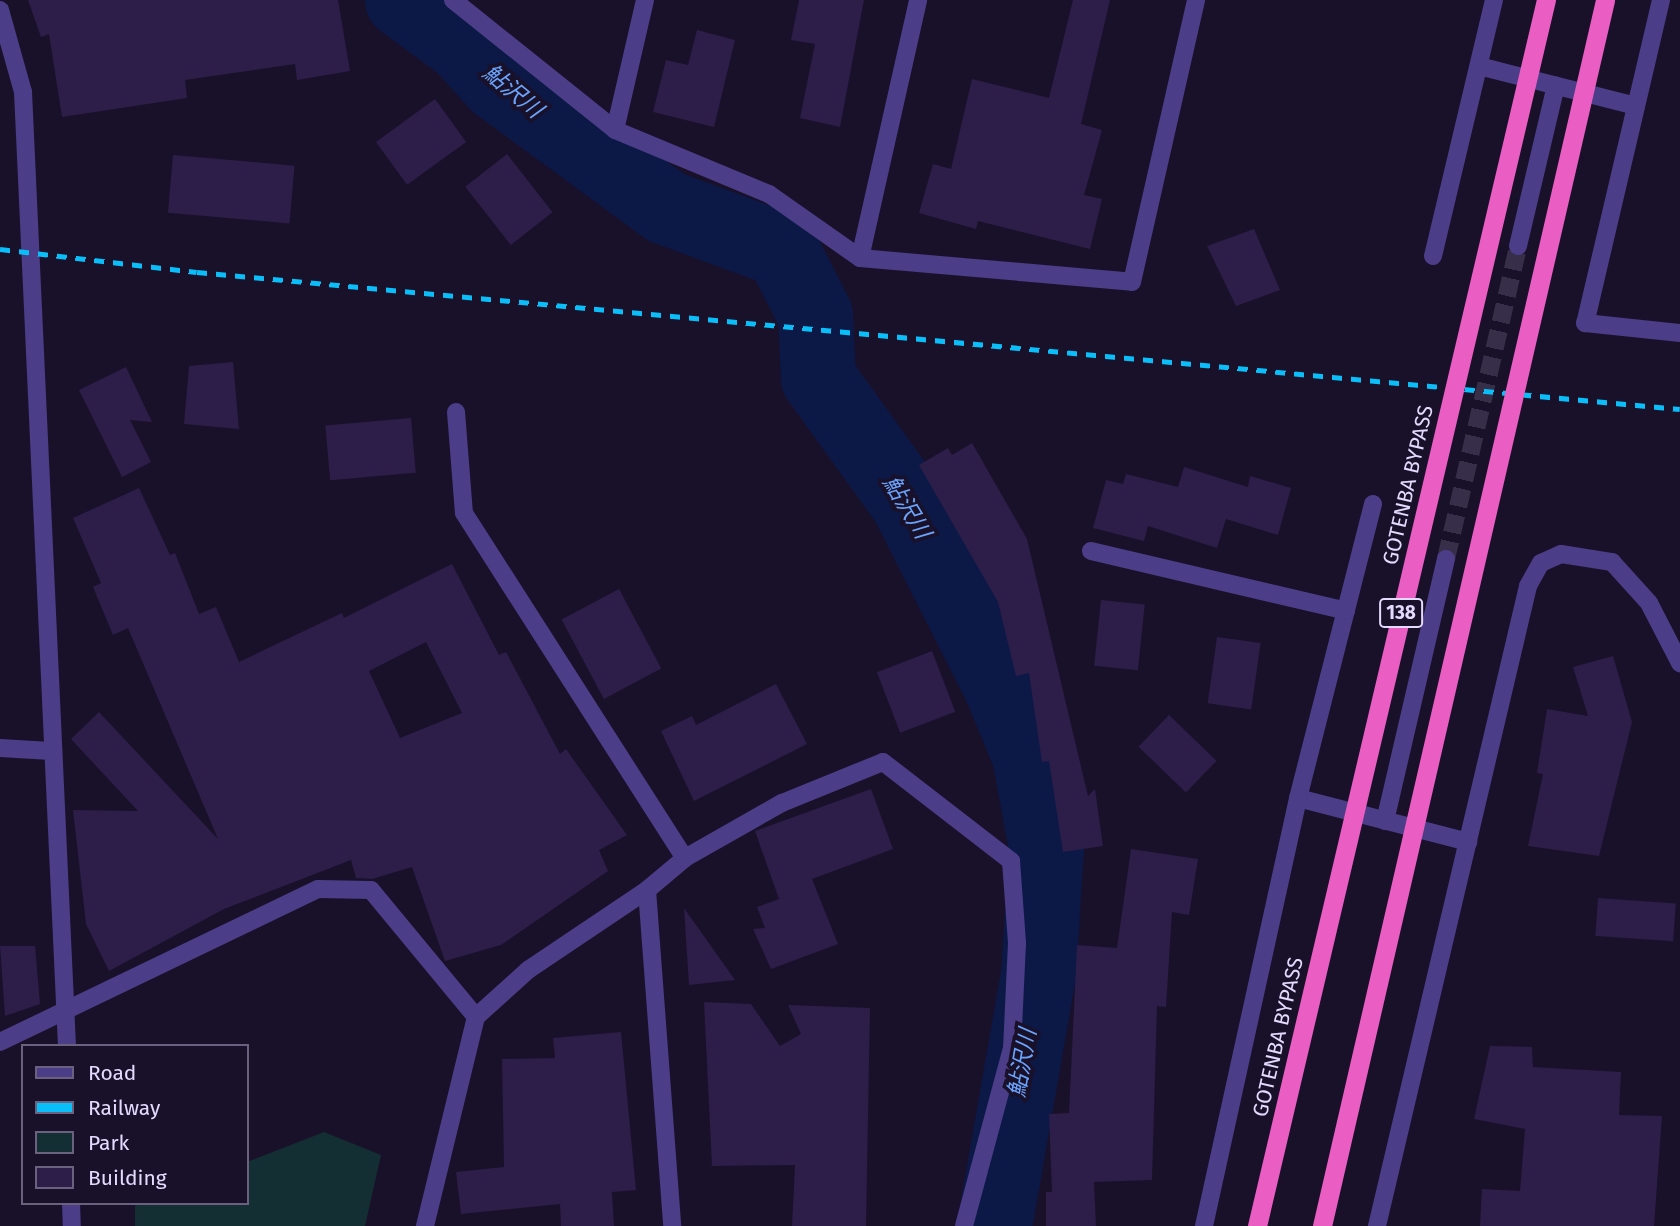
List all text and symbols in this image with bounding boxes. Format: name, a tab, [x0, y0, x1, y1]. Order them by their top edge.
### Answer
water label: 鮎沢川	[478, 58, 548, 124]
street label: GOTENBA BYPASS	[1377, 403, 1439, 567]
water label: 鮎沢川	[877, 470, 937, 544]
road number: 138	[1378, 598, 1424, 628]
street label: GOTENBA BYPASS	[1247, 955, 1309, 1119]
water label: 鮎沢川	[1002, 1027, 1042, 1099]
legend	[21, 1044, 248, 1205]
text: Road	[88, 1060, 136, 1086]
text: Railway	[88, 1095, 160, 1121]
text: Park	[88, 1130, 129, 1156]
text: Building	[88, 1165, 167, 1191]

